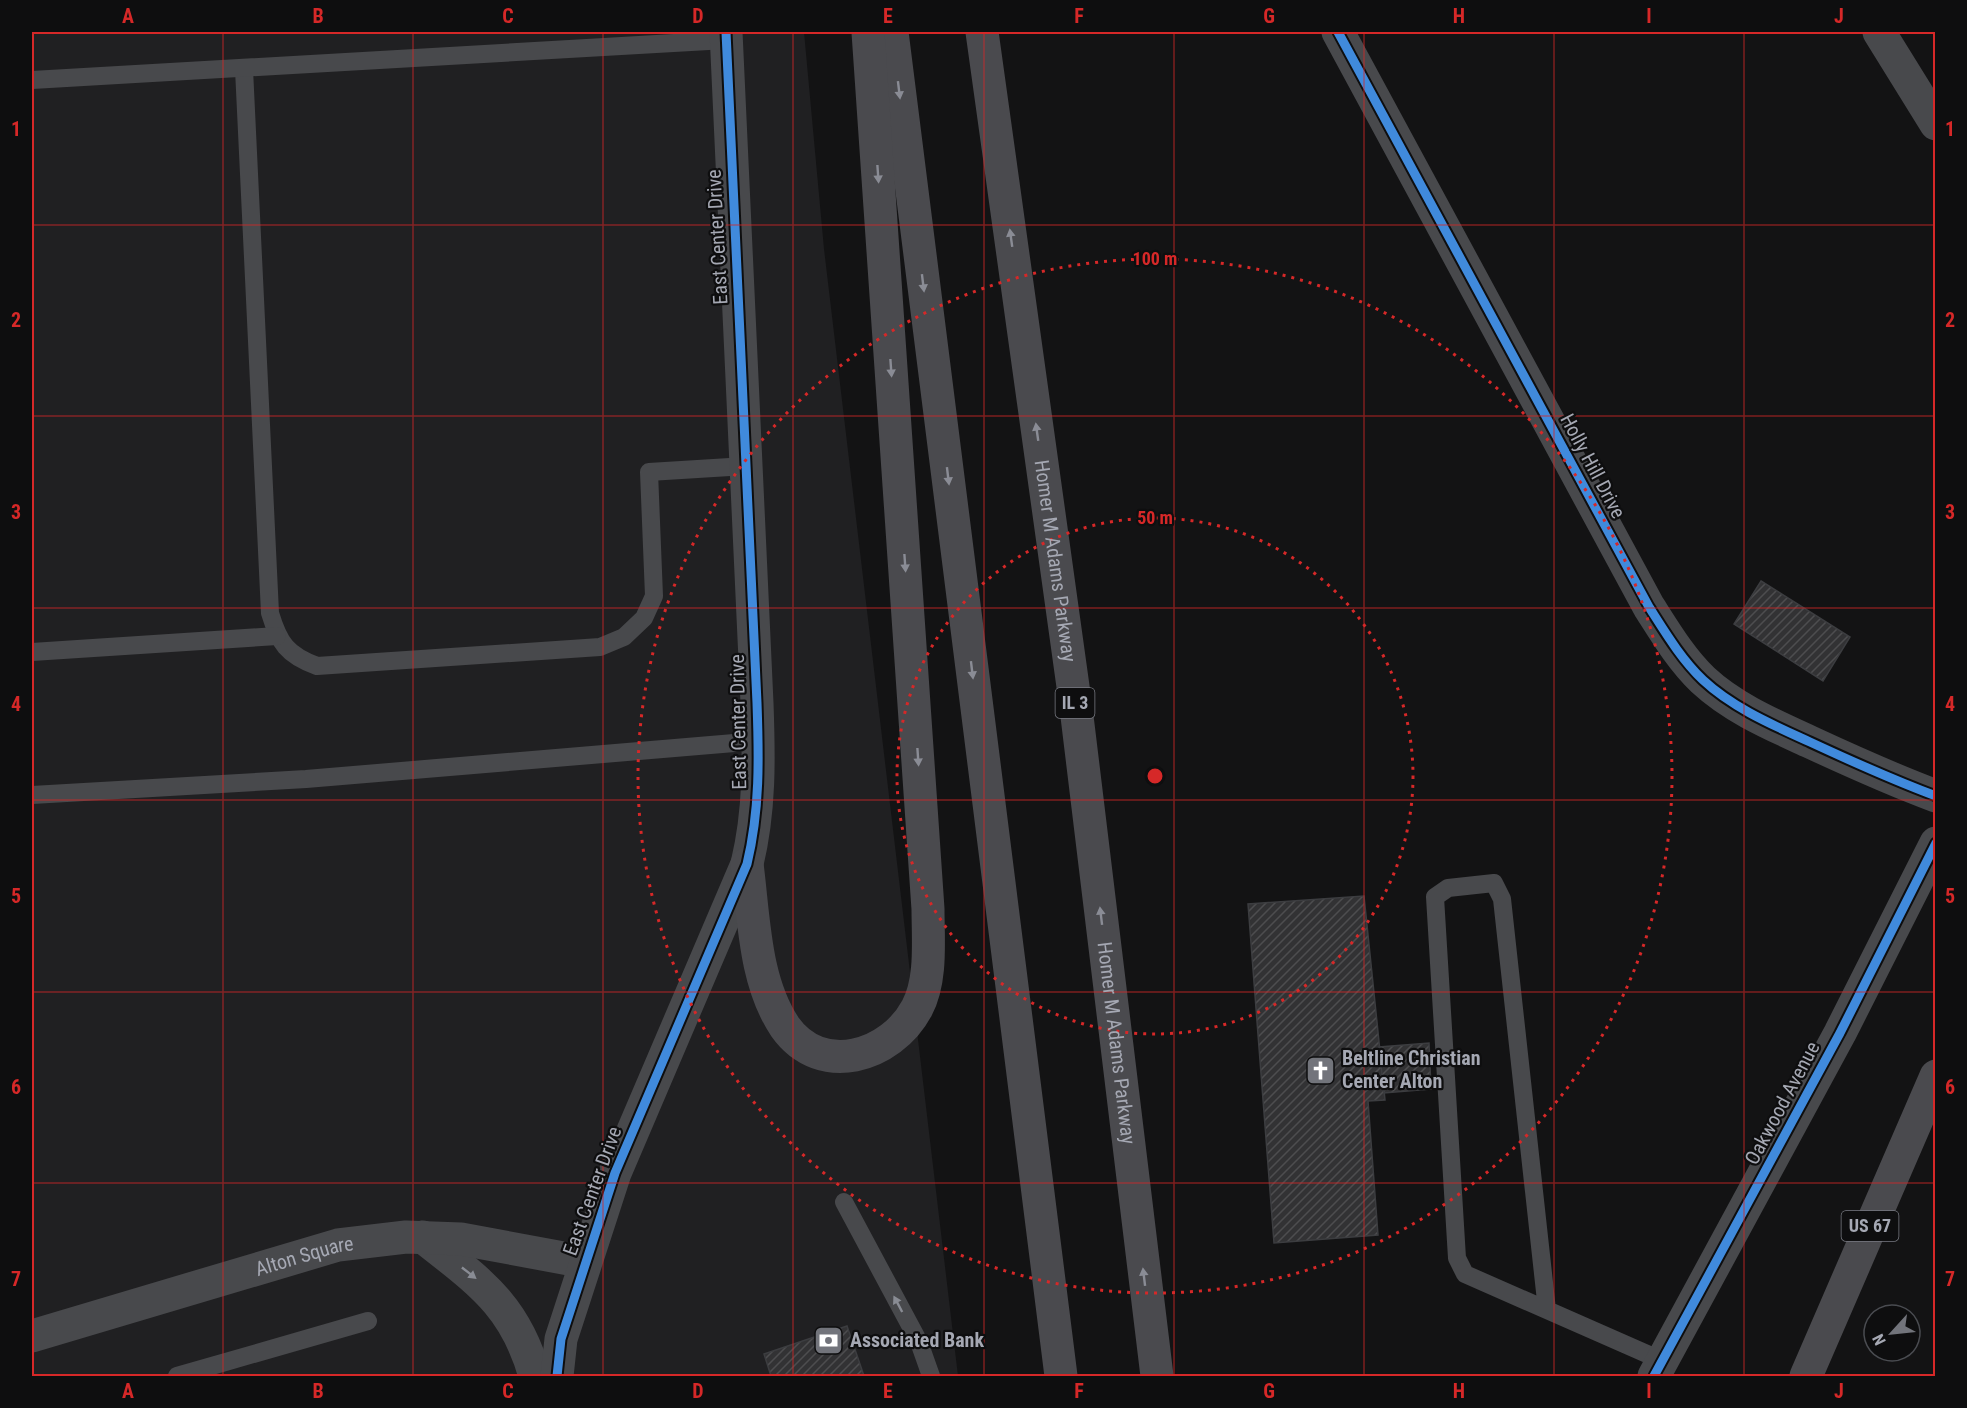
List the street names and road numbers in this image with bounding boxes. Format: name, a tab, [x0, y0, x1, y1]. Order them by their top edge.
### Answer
street label: East Center Drive	[701, 169, 733, 305]
street label: Holly Hill Drive	[1555, 410, 1631, 522]
street label: Homer M Adams Parkway	[1030, 458, 1081, 663]
street label: East Center Drive	[725, 654, 751, 790]
road number: IL 3	[1056, 688, 1094, 718]
street label: Homer M Adams Parkway	[1092, 941, 1141, 1146]
street label: Oakwood Avenue	[1740, 1037, 1824, 1169]
street label: East Center Drive	[558, 1123, 626, 1259]
road number: US 67	[1842, 1211, 1898, 1241]
street label: Alton Square	[252, 1231, 355, 1281]

